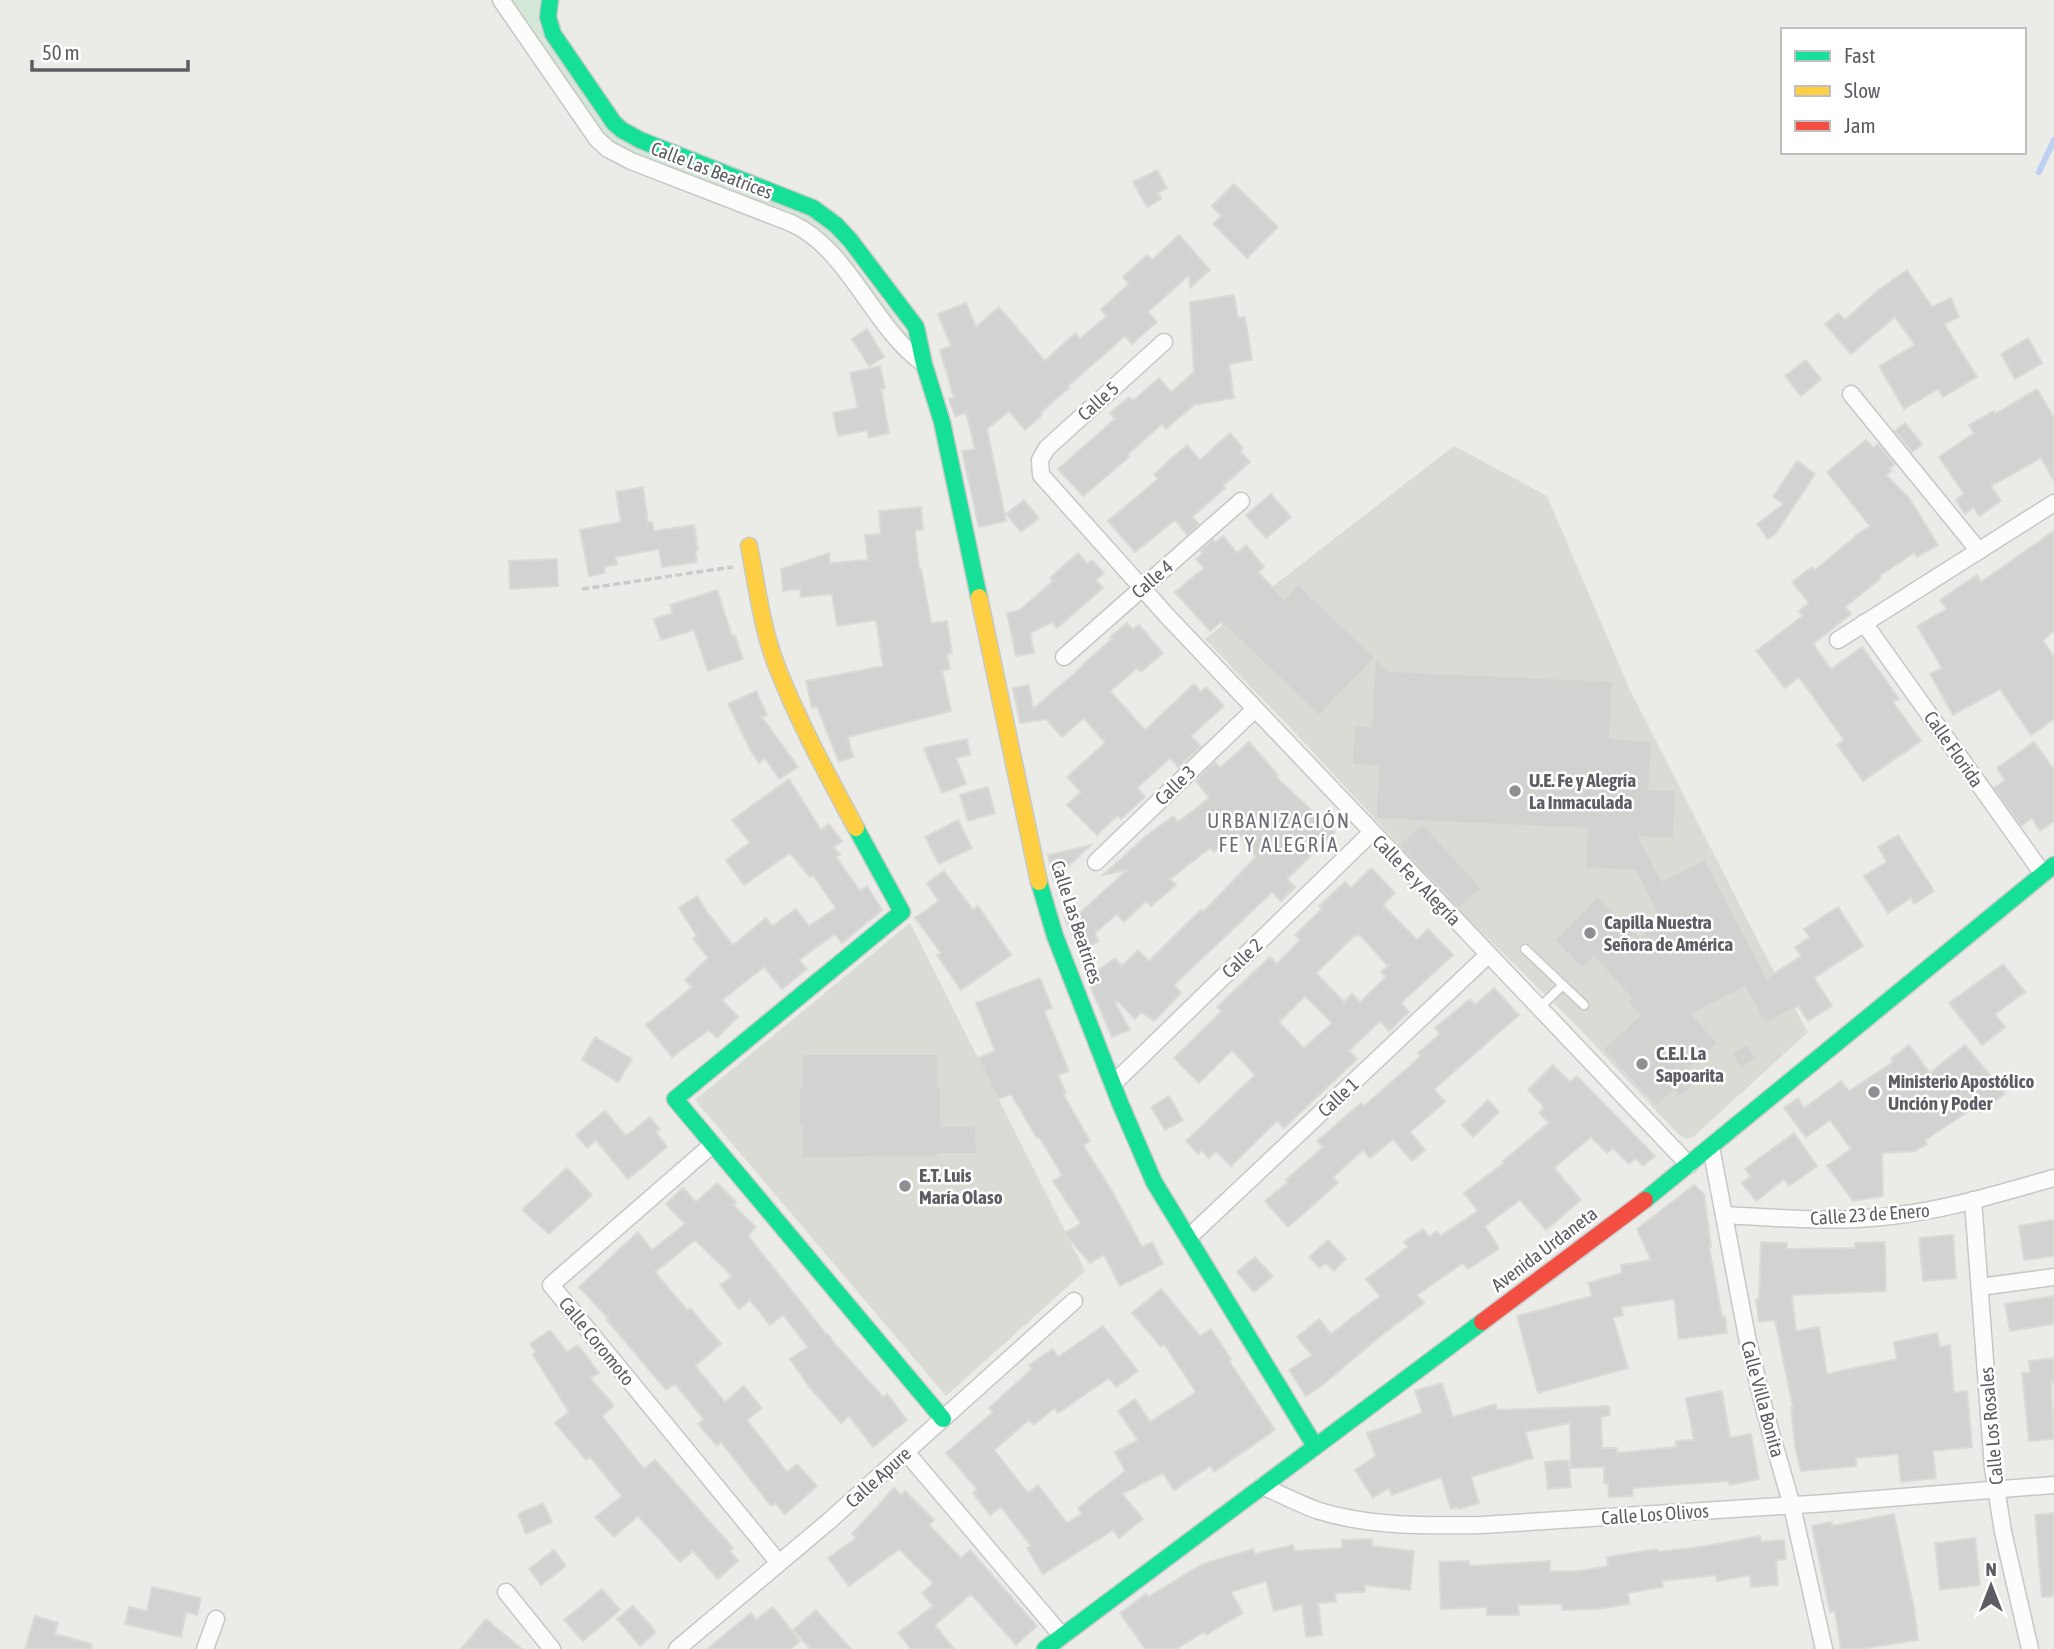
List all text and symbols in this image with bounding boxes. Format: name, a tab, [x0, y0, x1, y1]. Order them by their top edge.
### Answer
scale bar	[32, 28, 187, 72]
legend	[1781, 28, 2026, 154]
text: 50 m	[42, 40, 80, 64]
text: Fast	[1844, 43, 1875, 67]
text: Slow	[1844, 78, 1881, 102]
text: Jam	[1844, 113, 1876, 137]
street label: Calle Las Beatrices	[648, 137, 776, 203]
street label: Calle 5	[1073, 377, 1123, 425]
street label: Calle 4	[1127, 555, 1177, 603]
street label: Calle Florida	[1920, 707, 1988, 791]
street label: Calle 3	[1150, 761, 1200, 809]
place label: U.E. Fe y Alegría La Inmaculada	[1529, 769, 1636, 813]
marker: U.E. Fe y Alegría La Inmaculada	[1507, 783, 1523, 799]
district label: URBANIZACIÓN FE Y ALEGRÍA	[1207, 808, 1351, 856]
street label: Calle Fe y Alegría	[1368, 830, 1466, 930]
street label: Calle Las Beatrices	[1047, 858, 1107, 987]
place label: Capilla Nuestra Señora de América	[1604, 911, 1733, 955]
marker: Capilla Nuestra Señora de América	[1582, 925, 1598, 941]
street label: Calle 2	[1217, 934, 1267, 982]
place label: C.E.I. La Sapoarita	[1656, 1042, 1724, 1086]
marker: C.E.I. La Sapoarita	[1634, 1056, 1650, 1072]
place label: Ministerio Apostólico Unción y Poder	[1888, 1070, 2034, 1114]
street label: Calle 1	[1313, 1073, 1363, 1121]
marker: Ministerio Apostólico Unción y Poder	[1866, 1084, 1882, 1100]
place label: E.T. Luis María Olaso	[919, 1164, 1003, 1208]
marker: E.T. Luis María Olaso	[897, 1178, 913, 1194]
street label: Calle 23 de Enero	[1810, 1199, 1931, 1229]
street label: Avenida Urdaneta	[1487, 1202, 1601, 1296]
street label: Calle Coromoto	[555, 1292, 639, 1390]
street label: Calle Villa Bonita	[1737, 1338, 1789, 1460]
street label: Calle Los Rosales	[1975, 1366, 2007, 1486]
street label: Calle Apure	[841, 1442, 915, 1512]
street label: Calle Los Olivos	[1600, 1499, 1710, 1529]
north arrow	[1956, 1551, 2026, 1621]
text: N	[1985, 1558, 1997, 1580]

